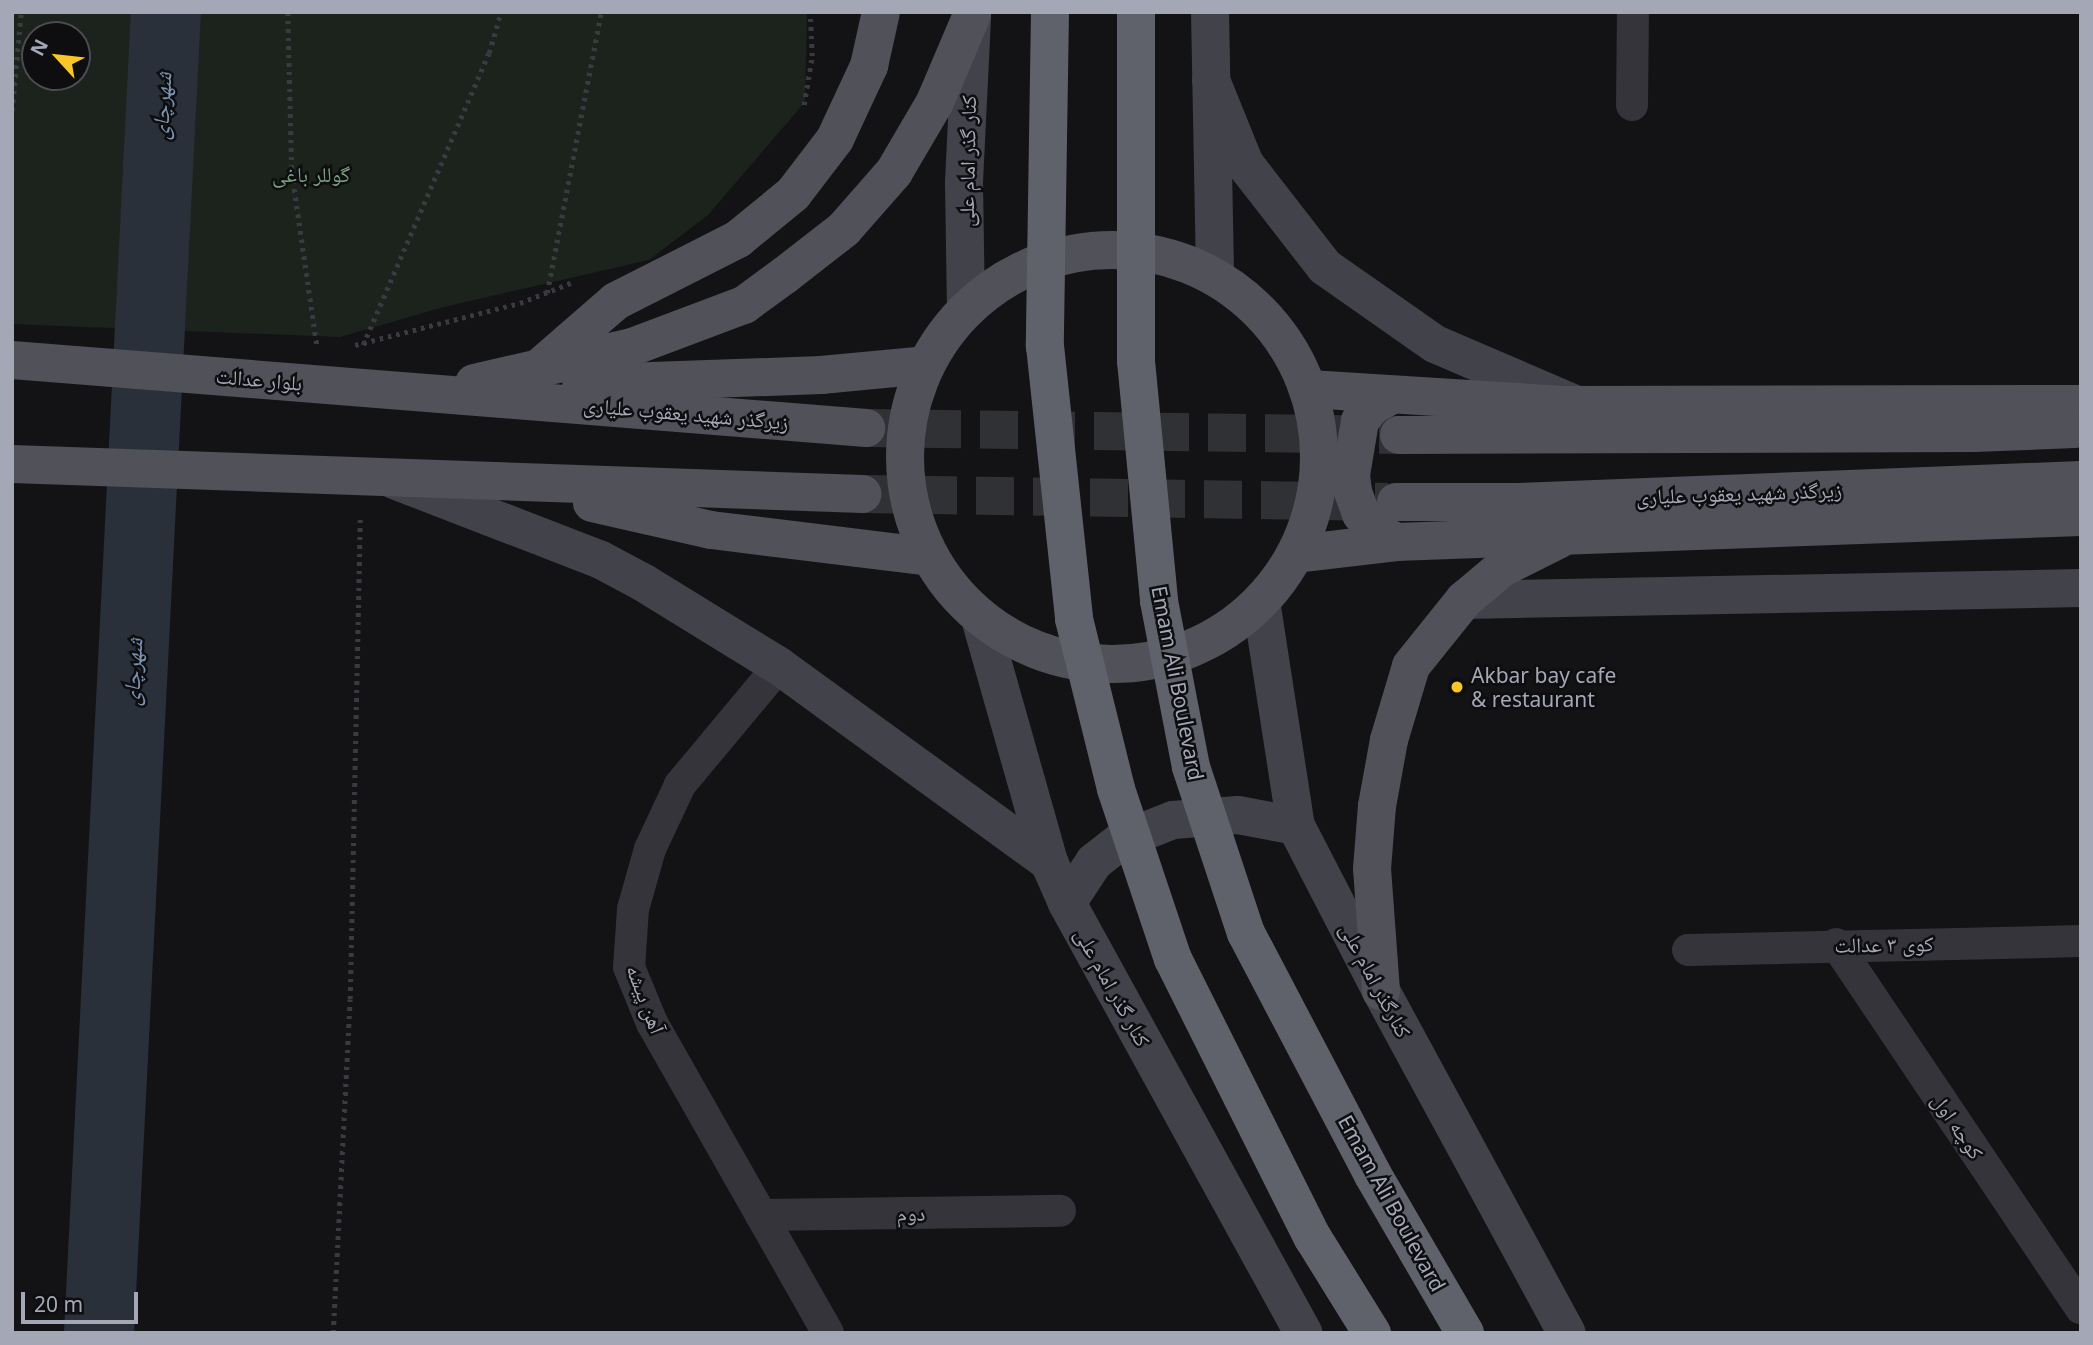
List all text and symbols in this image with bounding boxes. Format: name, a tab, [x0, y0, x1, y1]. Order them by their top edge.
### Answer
north arrow	[21, 21, 91, 91]
text: N	[24, 35, 54, 60]
water label: شهرچای	[145, 71, 177, 141]
street label: کنار گذر امام علی	[953, 95, 981, 227]
park label: گوللر باغی	[272, 161, 350, 187]
street label: بلوار عدالت	[215, 363, 303, 395]
street label: زیرگذر شهید یعقوب علیاری	[582, 391, 790, 435]
street label: زیرگذر شهید یعقوب علیاری	[1636, 477, 1842, 509]
street label: Emam Ali Boulevard	[1147, 584, 1209, 782]
water label: شهرچای	[116, 637, 148, 707]
place label: Akbar bay cafe & restaurant	[1471, 662, 1616, 712]
marker: Akbar bay cafe & restaurant	[1449, 679, 1465, 695]
street label: کنارگذر امام علی	[1335, 918, 1417, 1042]
street label: کنار گذر امام علی	[1070, 923, 1156, 1051]
street label: کوی ۳ عدالت	[1834, 931, 1934, 957]
street label: آهن پیشه	[621, 961, 671, 1037]
street label: کوچه اول	[1927, 1088, 1989, 1164]
street label: Emam Ali Boulevard	[1333, 1110, 1451, 1296]
street label: دوم	[896, 1200, 926, 1226]
scale bar	[24, 1278, 142, 1322]
text: 20 m	[34, 1290, 83, 1318]

